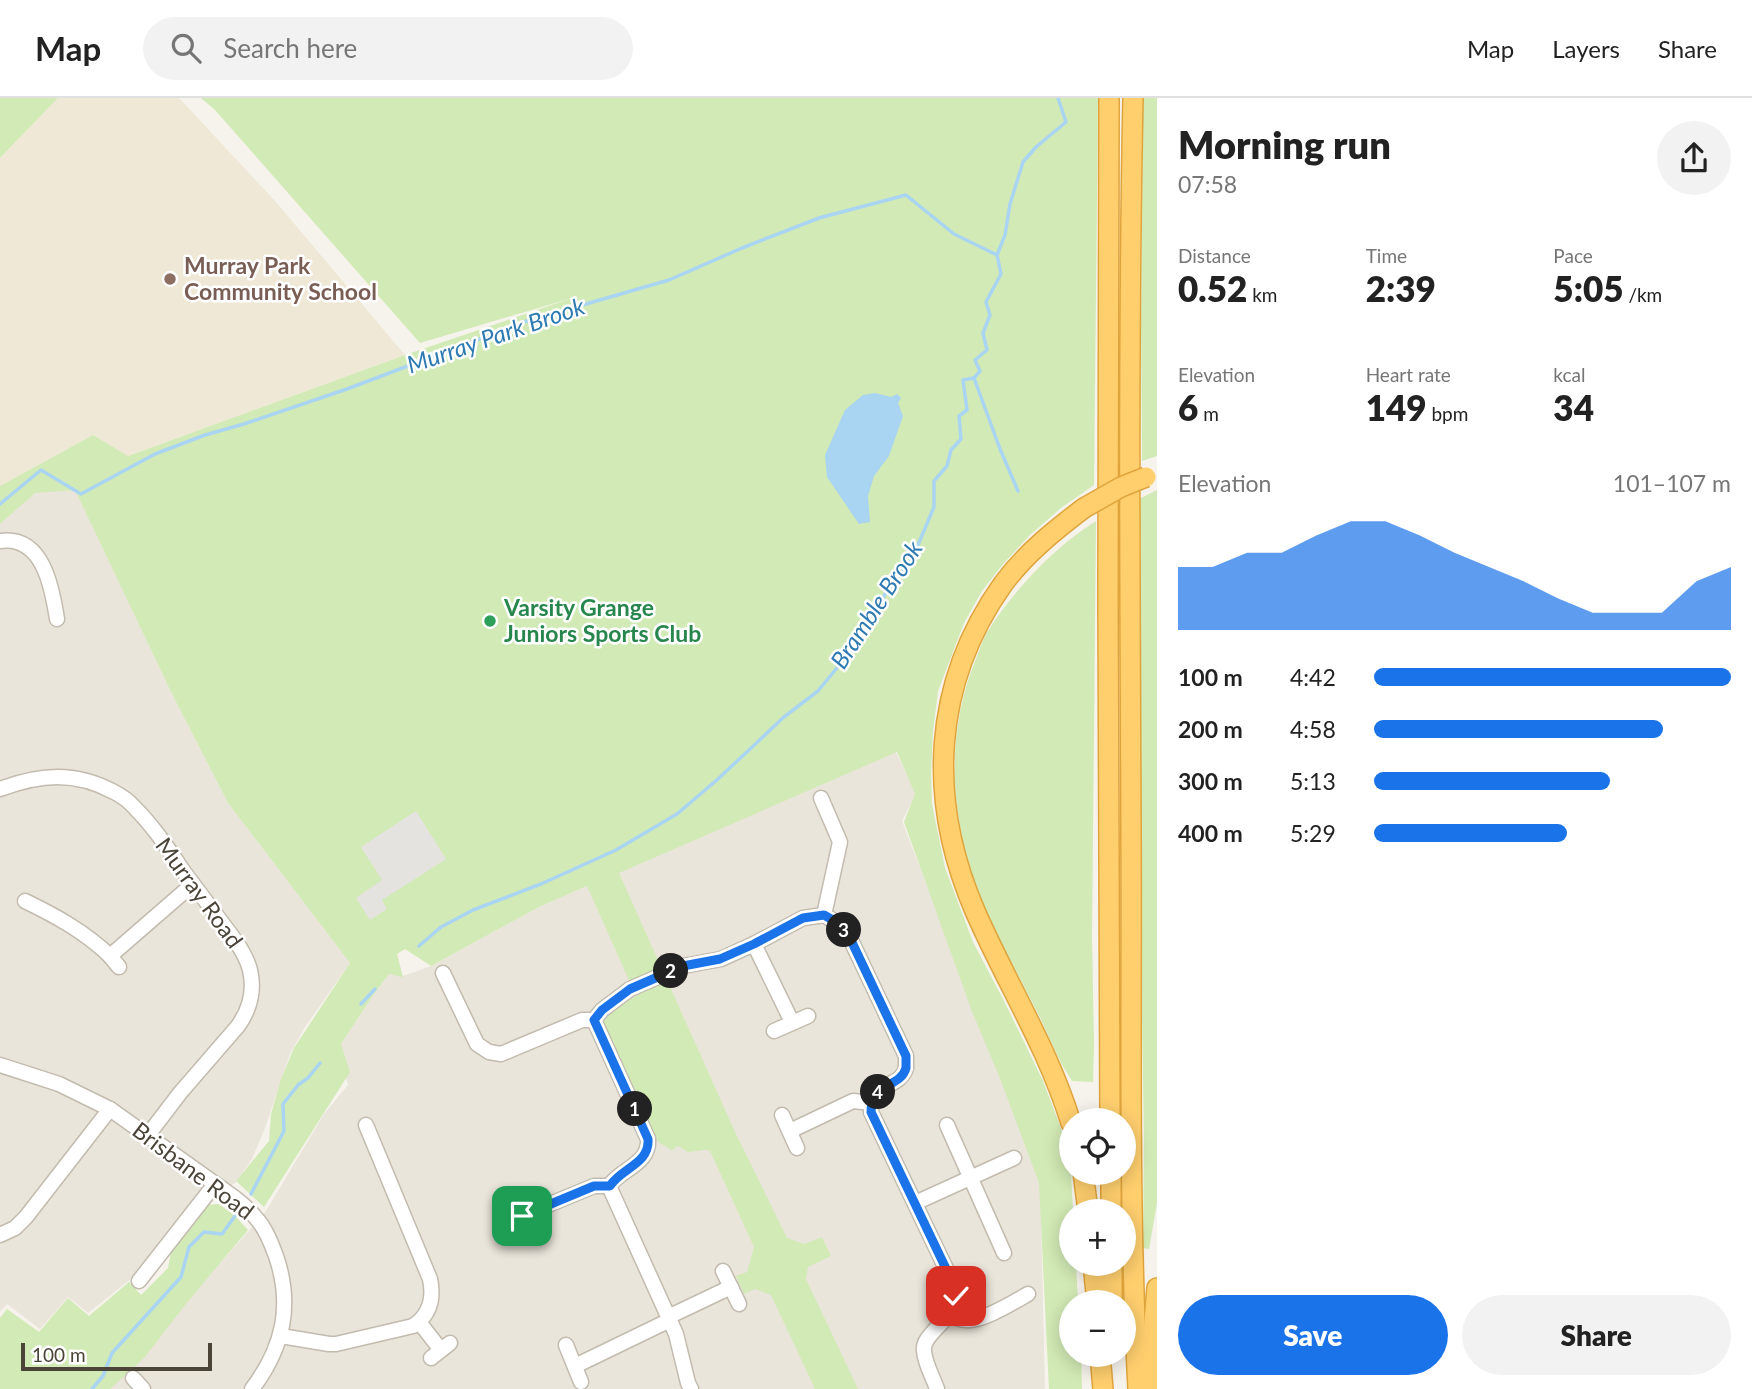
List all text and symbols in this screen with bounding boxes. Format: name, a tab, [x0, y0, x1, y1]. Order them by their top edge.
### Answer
search box	[143, 17, 633, 80]
text: Map	[35, 28, 101, 68]
icon: search	[167, 29, 205, 67]
text: Search here	[223, 32, 357, 64]
text: Map	[1467, 34, 1514, 63]
text: Layers	[1552, 34, 1620, 63]
text: Share	[1658, 34, 1717, 63]
text: Morning run	[1178, 121, 1391, 167]
button: share	[1657, 121, 1731, 195]
text: 07:58	[1178, 170, 1237, 198]
text: Distance	[1178, 244, 1251, 267]
text: Time	[1366, 244, 1407, 267]
text: Pace	[1553, 244, 1593, 267]
place label: Murray Park Community School	[184, 251, 377, 305]
text: 0.52	[1178, 267, 1247, 309]
text: 2:39	[1366, 267, 1436, 309]
text: 5:05	[1553, 267, 1624, 309]
marker: Murray Park Community School	[162, 271, 178, 287]
text: km	[1247, 283, 1277, 306]
text: /km	[1624, 283, 1662, 306]
water label: Murray Park Brook	[403, 290, 589, 379]
text: Elevation	[1178, 363, 1255, 386]
text: Heart rate	[1366, 363, 1451, 386]
text: kcal	[1553, 363, 1585, 386]
text: 6	[1178, 386, 1198, 428]
text: 149	[1366, 386, 1427, 428]
text: 34	[1553, 386, 1594, 428]
text: m	[1198, 402, 1219, 425]
text: bpm	[1427, 402, 1468, 425]
text: Elevation	[1178, 469, 1271, 497]
text: 101–107 m	[1613, 469, 1731, 497]
water label: Bramble Brook	[824, 534, 928, 673]
place label: Varsity Grange Juniors Sports Club	[503, 593, 701, 647]
marker: Varsity Grange Juniors Sports Club	[482, 613, 498, 629]
text: 100 m	[1178, 663, 1243, 691]
text: 4:42	[1290, 663, 1336, 691]
text: 200 m	[1178, 715, 1243, 743]
text: 4:58	[1290, 715, 1336, 743]
text: 300 m	[1178, 767, 1243, 795]
text: 5:13	[1290, 767, 1336, 795]
text: 400 m	[1178, 819, 1243, 847]
text: 5:29	[1290, 819, 1336, 847]
street label: Murray Road	[150, 832, 249, 953]
pin: 3	[826, 912, 862, 948]
text: 3	[838, 918, 849, 941]
pin: 2	[654, 954, 688, 988]
text: 2	[665, 959, 676, 982]
pin: 4	[860, 1074, 896, 1110]
text: 4	[872, 1080, 883, 1103]
pin: 1	[618, 1091, 652, 1126]
text: 1	[629, 1097, 640, 1120]
map controls	[1059, 1108, 1136, 1367]
button: locate	[1059, 1108, 1136, 1185]
street label: Brisbane Road	[127, 1115, 260, 1225]
pin	[492, 1186, 552, 1246]
icon: arrive	[503, 1197, 541, 1235]
button: +	[1059, 1199, 1136, 1276]
pin	[926, 1266, 986, 1326]
icon: check	[937, 1277, 975, 1315]
button: −	[1059, 1290, 1136, 1367]
button: Save	[1178, 1295, 1448, 1375]
button: Share	[1462, 1295, 1731, 1375]
scale bar	[21, 1340, 212, 1372]
text: 100 m	[32, 1343, 86, 1366]

